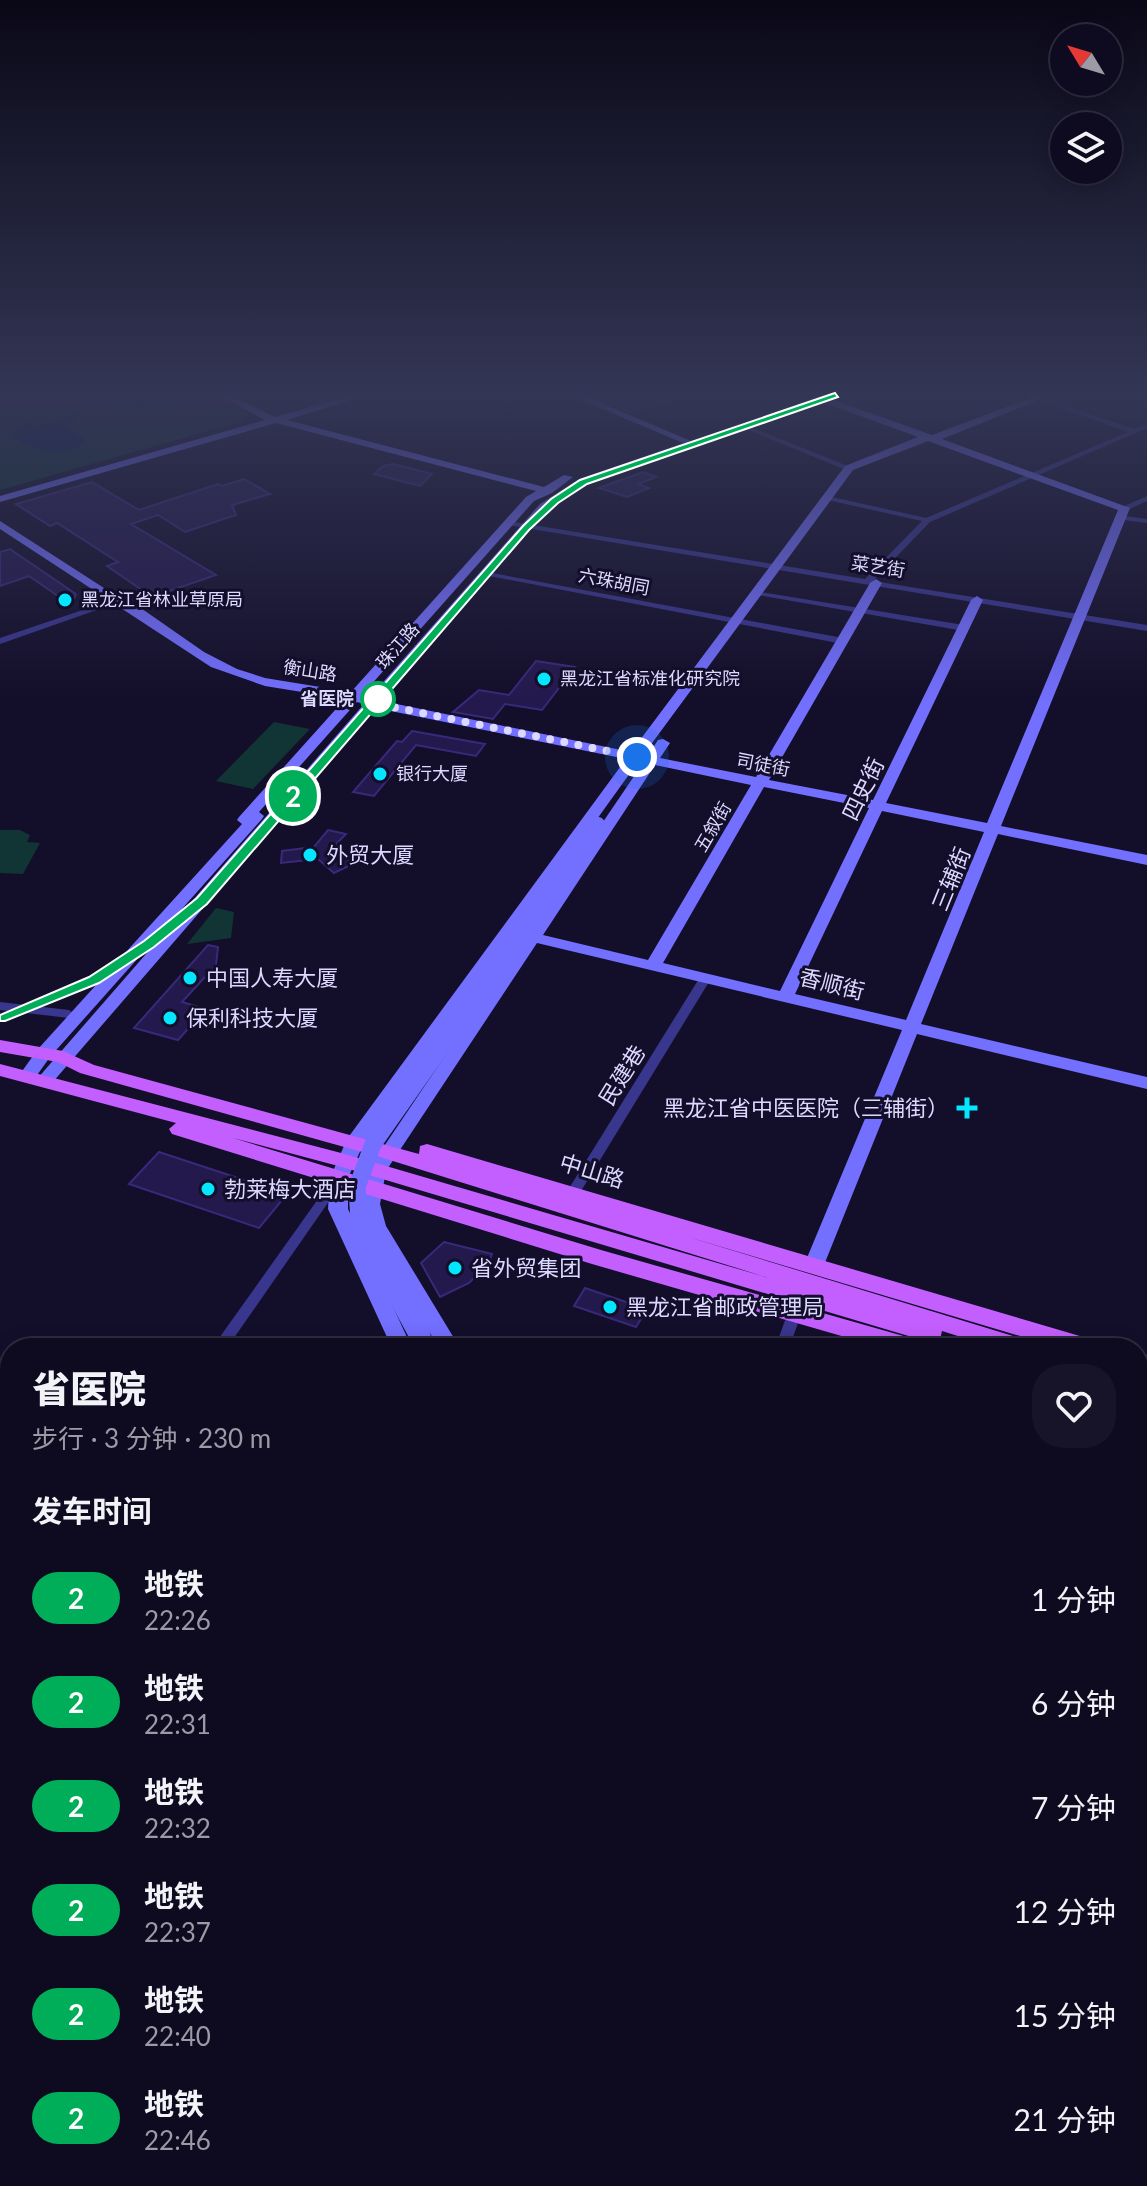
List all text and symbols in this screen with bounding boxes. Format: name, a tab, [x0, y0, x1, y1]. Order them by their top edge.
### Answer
north arrow	[1050, 24, 1122, 96]
map controls	[1050, 24, 1122, 184]
button: layers	[1050, 112, 1122, 184]
street label: 菜艺街	[850, 551, 907, 581]
street label: 六珠胡同	[577, 563, 652, 599]
place label: 黑龙江省林业草原局	[81, 588, 243, 610]
marker: 黑龙江省林业草原局	[56, 591, 74, 609]
street label: 珠江路	[371, 618, 423, 673]
street label: 衡山路	[282, 655, 339, 685]
place label: 黑龙江省标准化研究院	[560, 667, 740, 689]
marker: 黑龙江省标准化研究院	[535, 670, 553, 688]
marker: 省医院	[361, 682, 395, 716]
place label: 省医院	[300, 687, 354, 709]
your location	[617, 737, 657, 777]
street label: 司徒街	[735, 748, 792, 780]
street label: 四史街	[836, 753, 889, 824]
place label: 银行大厦	[396, 762, 468, 784]
marker: 银行大厦	[371, 765, 389, 783]
line badge: 2	[267, 770, 319, 822]
text: 2	[285, 779, 301, 813]
street label: 五叙街	[689, 798, 735, 855]
place label: 外贸大厦	[326, 841, 414, 868]
street label: 三辅街	[926, 843, 975, 914]
marker: 外贸大厦	[301, 846, 319, 864]
street label: 香顺街	[797, 962, 867, 1005]
place label: 中国人寿大厦	[206, 964, 338, 991]
marker: 中国人寿大厦	[181, 969, 199, 987]
place label: 保利科技大厦	[186, 1004, 318, 1031]
marker: 保利科技大厦	[161, 1009, 179, 1027]
street label: 民建巷	[593, 1040, 651, 1110]
place label: 黑龙江省中医医院（三辅街）	[663, 1094, 949, 1121]
marker: 黑龙江省中医医院（三辅街）	[956, 1097, 978, 1119]
street label: 中山路	[557, 1148, 628, 1193]
place label: 勃莱梅大酒店	[224, 1175, 356, 1202]
marker: 勃莱梅大酒店	[199, 1180, 217, 1198]
place label: 省外贸集团	[471, 1254, 581, 1281]
marker: 省外贸集团	[446, 1259, 464, 1277]
place label: 黑龙江省邮政管理局	[626, 1293, 824, 1320]
marker: 黑龙江省邮政管理局	[601, 1298, 619, 1316]
button: heart	[1032, 1364, 1116, 1448]
text: 省医院	[32, 1365, 146, 1411]
text: 步行 · 3 分钟 · 230 m	[32, 1422, 271, 1454]
text: 发车时间	[32, 1492, 152, 1528]
text: 地铁	[144, 1565, 204, 1601]
text: 2	[68, 1581, 84, 1615]
text: 1 分钟	[1031, 1581, 1116, 1617]
text: 22:26	[144, 1604, 211, 1636]
text: 地铁	[144, 1669, 204, 1705]
text: 2	[68, 1685, 84, 1719]
text: 6 分钟	[1031, 1685, 1116, 1721]
text: 22:31	[144, 1708, 211, 1740]
text: 地铁	[144, 1773, 204, 1809]
text: 2	[68, 1789, 84, 1823]
text: 7 分钟	[1031, 1789, 1116, 1825]
text: 22:32	[144, 1812, 211, 1844]
text: 地铁	[144, 1877, 204, 1913]
text: 2	[68, 1893, 84, 1927]
text: 12 分钟	[1014, 1893, 1116, 1929]
text: 22:37	[144, 1916, 211, 1948]
text: 地铁	[144, 1981, 204, 2017]
text: 2	[68, 1997, 84, 2031]
text: 15 分钟	[1014, 1997, 1116, 2033]
text: 22:40	[144, 2020, 211, 2052]
text: 地铁	[144, 2085, 204, 2121]
text: 2	[68, 2101, 84, 2135]
text: 21 分钟	[1014, 2101, 1116, 2137]
text: 22:46	[144, 2124, 211, 2156]

